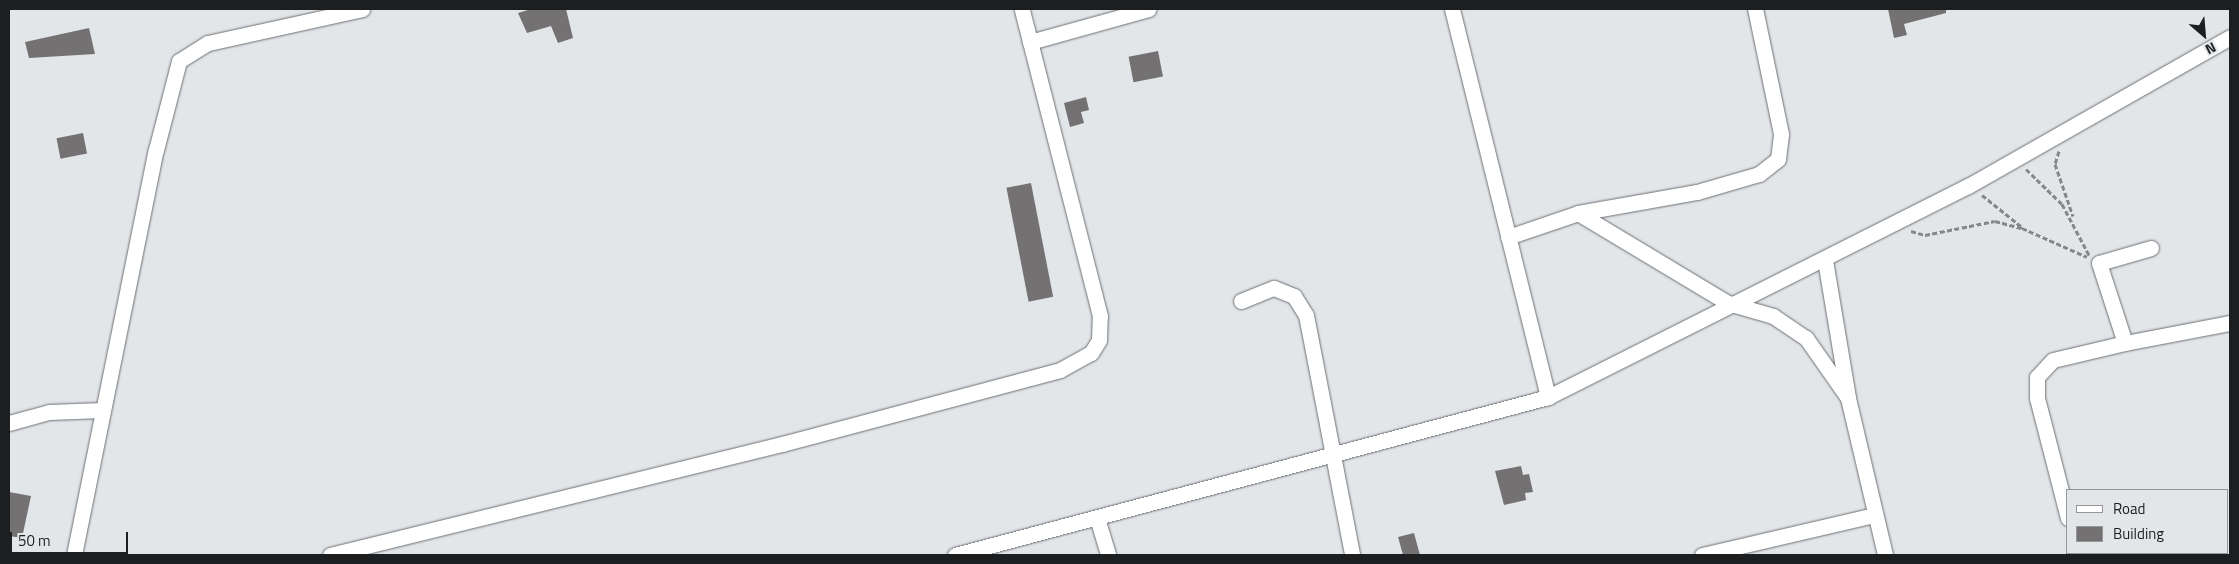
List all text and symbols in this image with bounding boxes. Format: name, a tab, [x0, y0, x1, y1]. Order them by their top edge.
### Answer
north arrow	[2179, 10, 2229, 60]
text: N	[2202, 37, 2220, 60]
legend	[2066, 489, 2229, 554]
text: Road	[2113, 497, 2145, 520]
scale bar	[12, 522, 130, 554]
text: Building	[2113, 522, 2164, 545]
text: 50 m	[18, 529, 51, 552]

